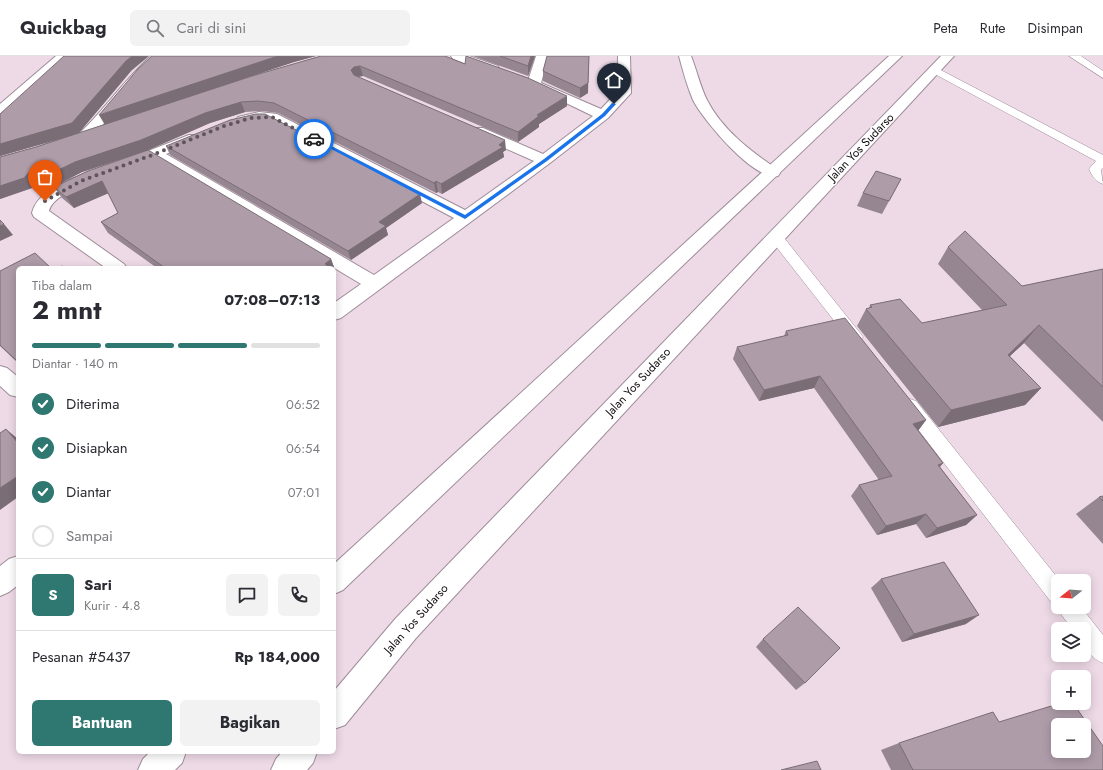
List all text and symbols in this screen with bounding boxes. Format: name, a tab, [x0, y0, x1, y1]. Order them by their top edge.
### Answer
search box	[130, 10, 410, 46]
text: Quickbag	[20, 14, 106, 41]
icon: search	[144, 17, 166, 39]
text: Cari di sini	[176, 17, 246, 39]
text: Peta	[933, 18, 958, 38]
text: Rute	[980, 18, 1006, 38]
text: Disimpan	[1028, 18, 1083, 38]
pin	[597, 63, 631, 104]
icon: home	[603, 69, 625, 91]
street label: Jalan Yos Sudarso	[822, 109, 899, 187]
courier	[294, 119, 334, 159]
icon: car	[303, 128, 325, 150]
pin	[28, 160, 62, 201]
icon: bag	[34, 166, 56, 188]
text: Tiba dalam	[32, 276, 92, 295]
text: 07:08–07:13	[224, 289, 320, 311]
text: 2 mnt	[32, 291, 101, 329]
street label: Jalan Yos Sudarso	[600, 343, 675, 422]
text: Diantar · 140 m	[32, 354, 118, 373]
icon: check	[32, 393, 54, 415]
text: Diterima	[66, 393, 119, 415]
text: 06:52	[286, 395, 320, 414]
icon: check	[32, 437, 54, 459]
text: Disiapkan	[66, 437, 128, 459]
text: 06:54	[286, 439, 320, 458]
icon: check	[32, 481, 54, 503]
text: Diantar	[66, 481, 111, 503]
text: 07:01	[288, 483, 320, 502]
text: Sampai	[66, 525, 113, 547]
text: Sari	[84, 574, 112, 596]
button: chat	[226, 574, 268, 616]
button: phone	[278, 574, 320, 616]
north arrow	[1051, 574, 1091, 614]
map controls	[1051, 574, 1091, 758]
street label: Jalan Yos Sudarso	[378, 580, 453, 659]
text: S	[48, 584, 58, 606]
text: Kurir · 4.8	[84, 596, 140, 615]
button: layers	[1051, 622, 1091, 662]
text: Pesanan #5437	[32, 646, 130, 668]
text: Rp 184,000	[234, 646, 320, 668]
button: +	[1051, 670, 1091, 710]
button: Bantuan	[32, 700, 172, 746]
button: Bagikan	[180, 700, 320, 746]
button: −	[1051, 718, 1091, 758]

